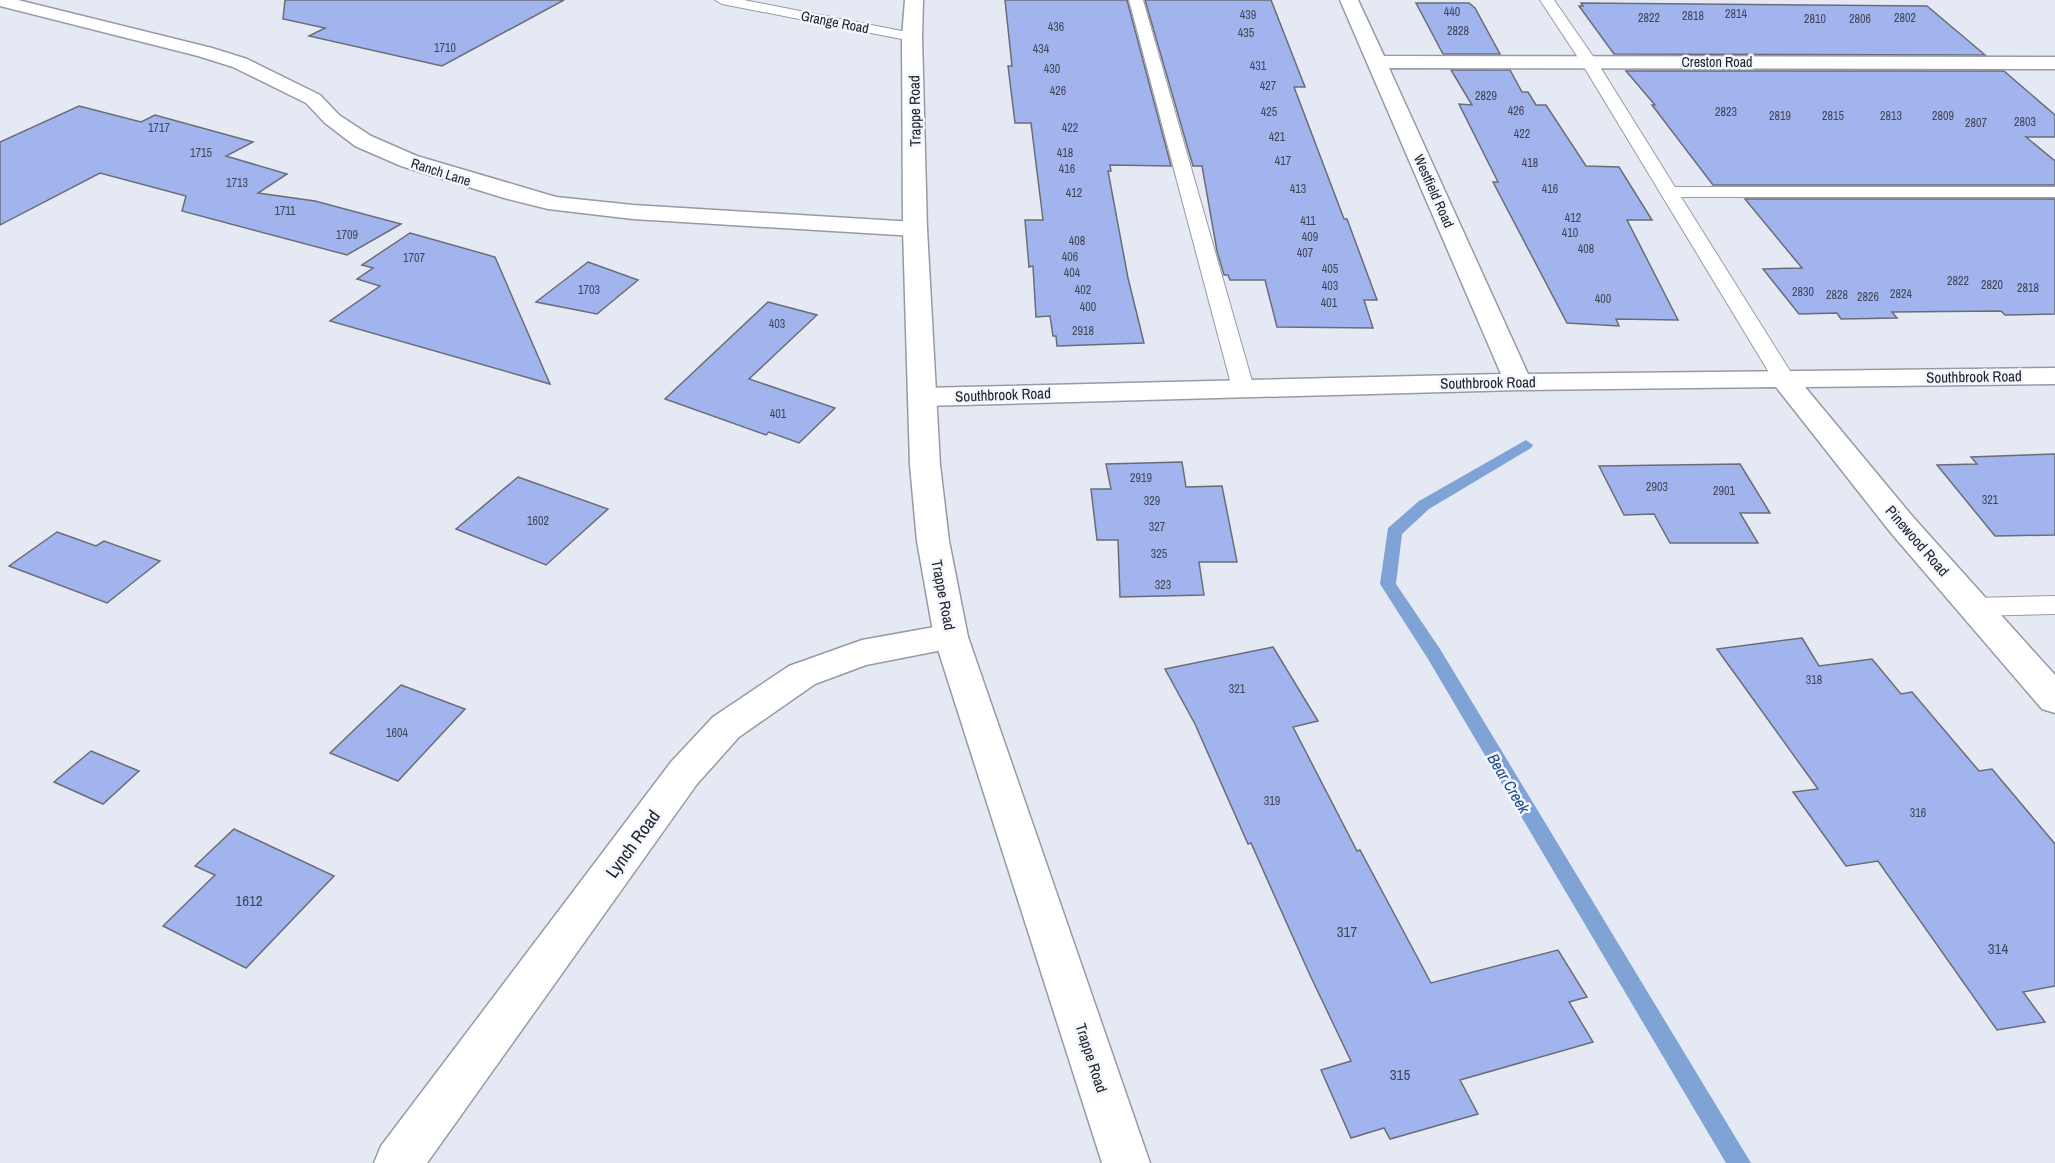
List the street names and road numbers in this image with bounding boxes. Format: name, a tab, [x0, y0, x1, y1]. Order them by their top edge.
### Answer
street label: Grange Road	[799, 7, 871, 37]
street label: Creston Road	[1682, 53, 1752, 71]
street label: Trappe Road	[903, 75, 926, 147]
street label: Westfield Road	[1410, 152, 1458, 230]
street label: Ranch Lane	[409, 154, 473, 190]
street label: Southbrook Road	[1926, 365, 2022, 388]
street label: Southbrook Road	[1440, 371, 1536, 394]
street label: Southbrook Road	[955, 382, 1051, 407]
street label: Pinewood Road	[1881, 501, 1954, 581]
street label: Trappe Road	[926, 558, 961, 632]
street label: Lynch Road	[599, 805, 666, 883]
street label: Trappe Road	[1070, 1021, 1112, 1095]

